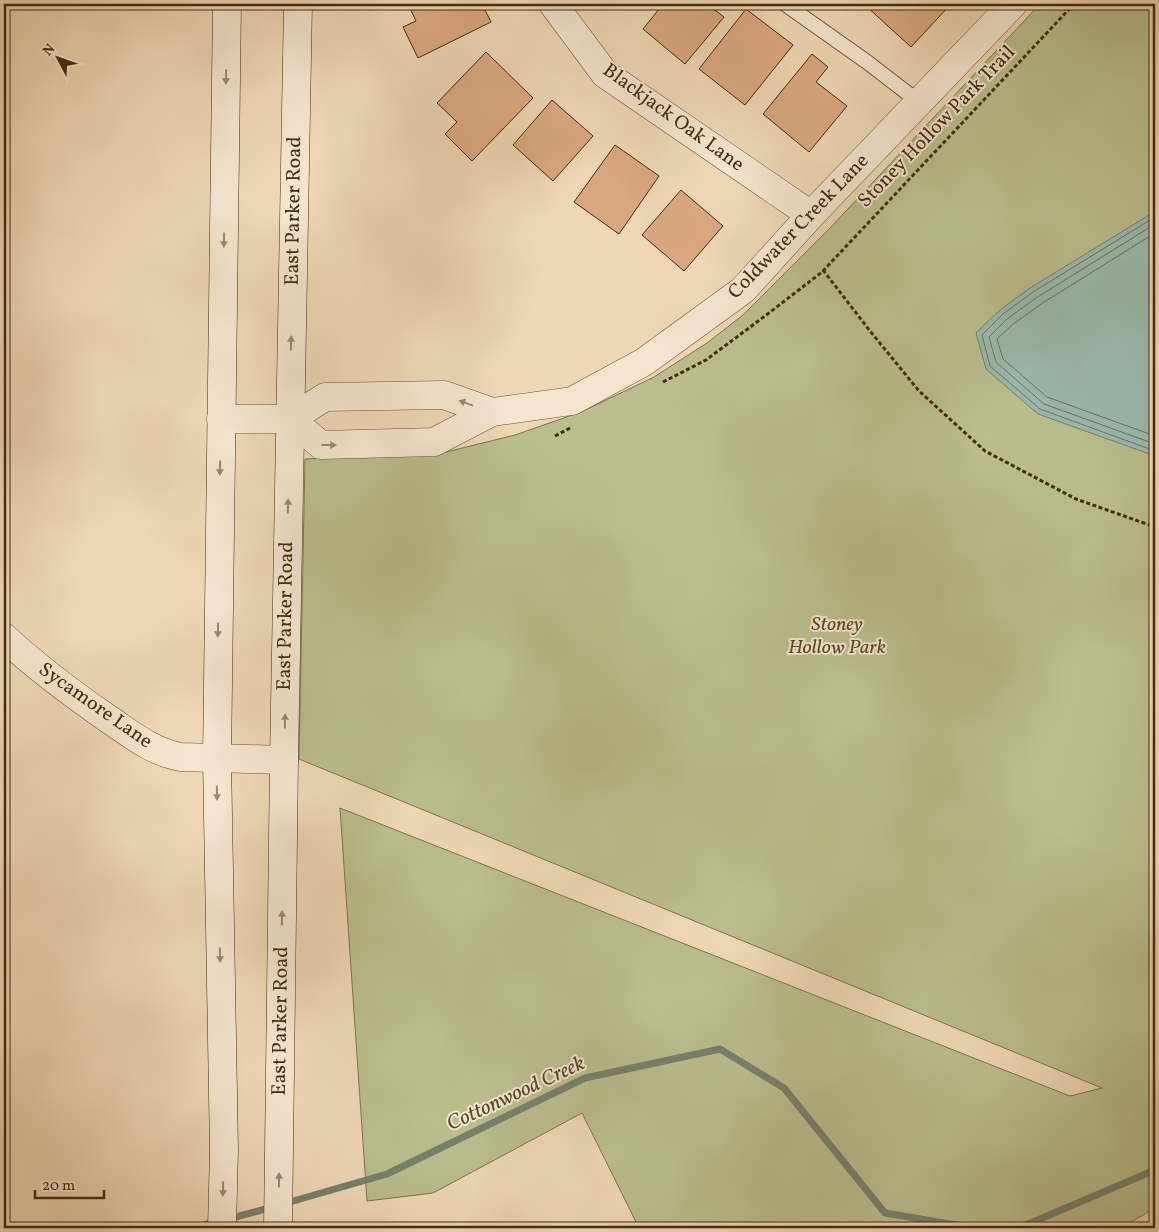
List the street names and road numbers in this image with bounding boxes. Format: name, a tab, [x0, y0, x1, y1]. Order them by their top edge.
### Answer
street label: Stoney Hollow Park Trail	[852, 39, 1022, 214]
street label: Blackjack Oak Lane	[597, 57, 749, 179]
street label: East Parker Road	[279, 136, 309, 286]
street label: Coldwater Creek Lane	[722, 148, 876, 306]
street label: East Parker Road	[271, 541, 301, 691]
street label: Sycamore Lane	[32, 656, 158, 756]
street label: East Parker Road	[266, 946, 296, 1096]

